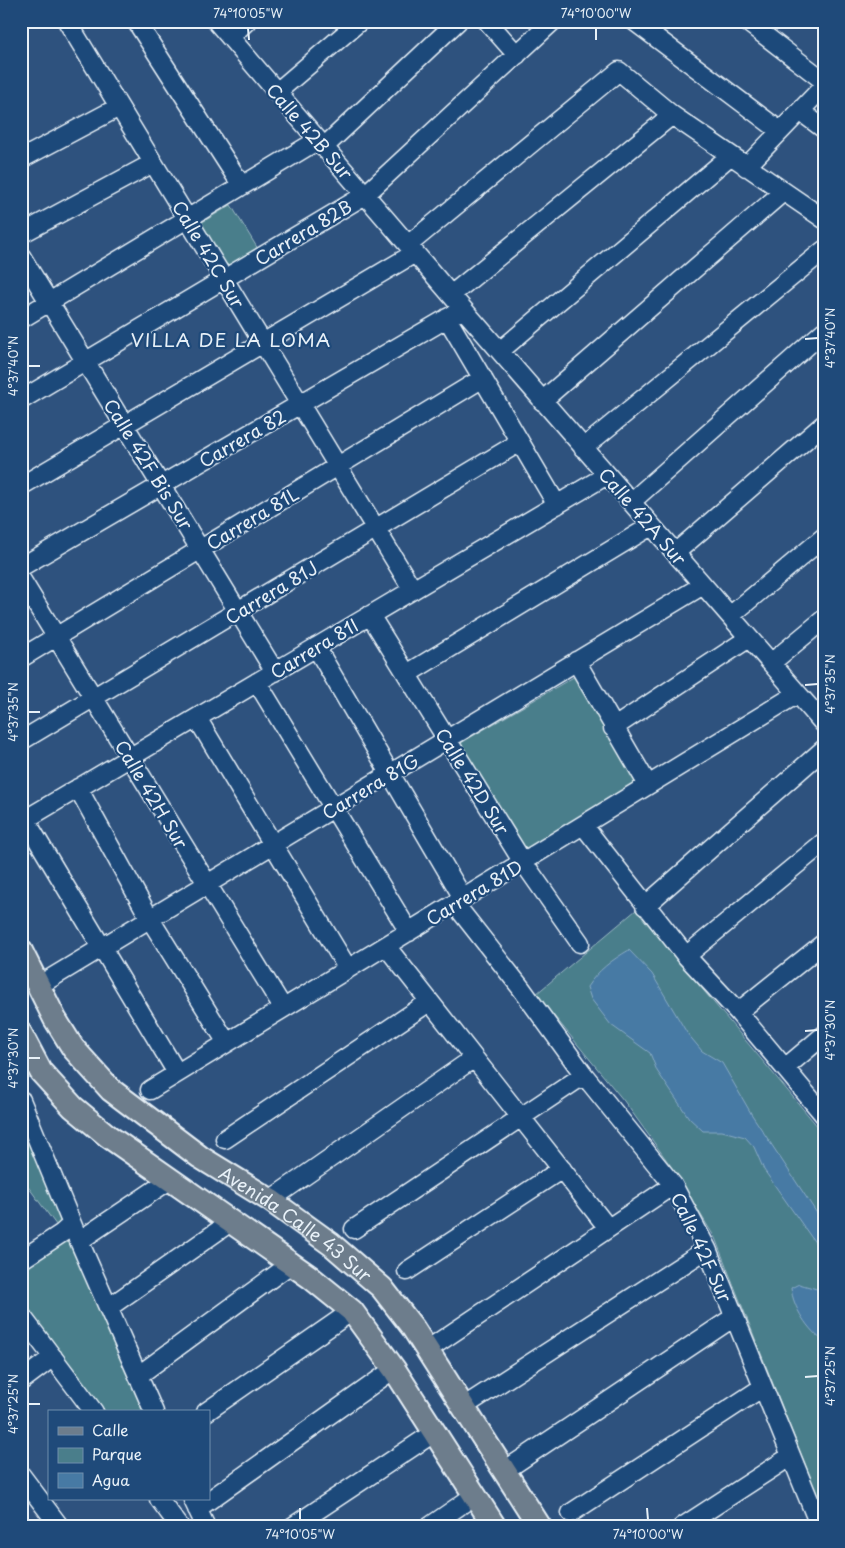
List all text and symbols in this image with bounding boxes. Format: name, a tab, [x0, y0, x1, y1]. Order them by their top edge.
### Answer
text: 74°10'05"W	[213, 4, 283, 22]
text: 74°10'00"W	[561, 4, 632, 22]
street label: Calle 42B Sur	[260, 77, 360, 186]
street label: Carrera 82B	[249, 192, 357, 272]
street label: Calle 42C Sur	[166, 195, 252, 314]
text: 4°37'40"N	[821, 308, 839, 368]
district label: VILLA DE LA LOMA	[131, 325, 331, 353]
text: 4°37'40"N	[4, 336, 22, 396]
street label: Calle 42F Bis Sur	[98, 393, 201, 535]
street label: Carrera 82	[193, 402, 291, 474]
street label: Calle 42A Sur	[593, 461, 694, 571]
street label: Carrera 81L	[201, 480, 303, 556]
street label: Carrera 81J	[219, 554, 323, 630]
street label: Carrera 81I	[265, 611, 363, 685]
text: 4°37'35"N	[821, 654, 839, 714]
text: 4°37'35"N	[4, 682, 22, 742]
street label: Calle 42D Sur	[429, 722, 517, 840]
street label: Calle 42H Sur	[109, 735, 195, 854]
street label: Carrera 81G	[316, 746, 424, 826]
street label: Carrera 81D	[420, 852, 528, 932]
text: 4°37'30"N	[821, 1000, 839, 1060]
text: 4°37'30"N	[4, 1028, 22, 1088]
street label: Avenida Calle 43 Sur	[214, 1159, 379, 1288]
street label: Calle 42F Sur	[665, 1188, 740, 1307]
text: 4°37'25"N	[821, 1346, 839, 1406]
text: 4°37'25"N	[4, 1374, 22, 1434]
legend	[48, 1410, 210, 1500]
text: Calle	[92, 1418, 129, 1441]
text: Parque	[92, 1442, 142, 1465]
text: Agua	[92, 1468, 130, 1491]
text: 74°10'05"W	[265, 1525, 335, 1543]
text: 74°10'00"W	[613, 1525, 684, 1543]

